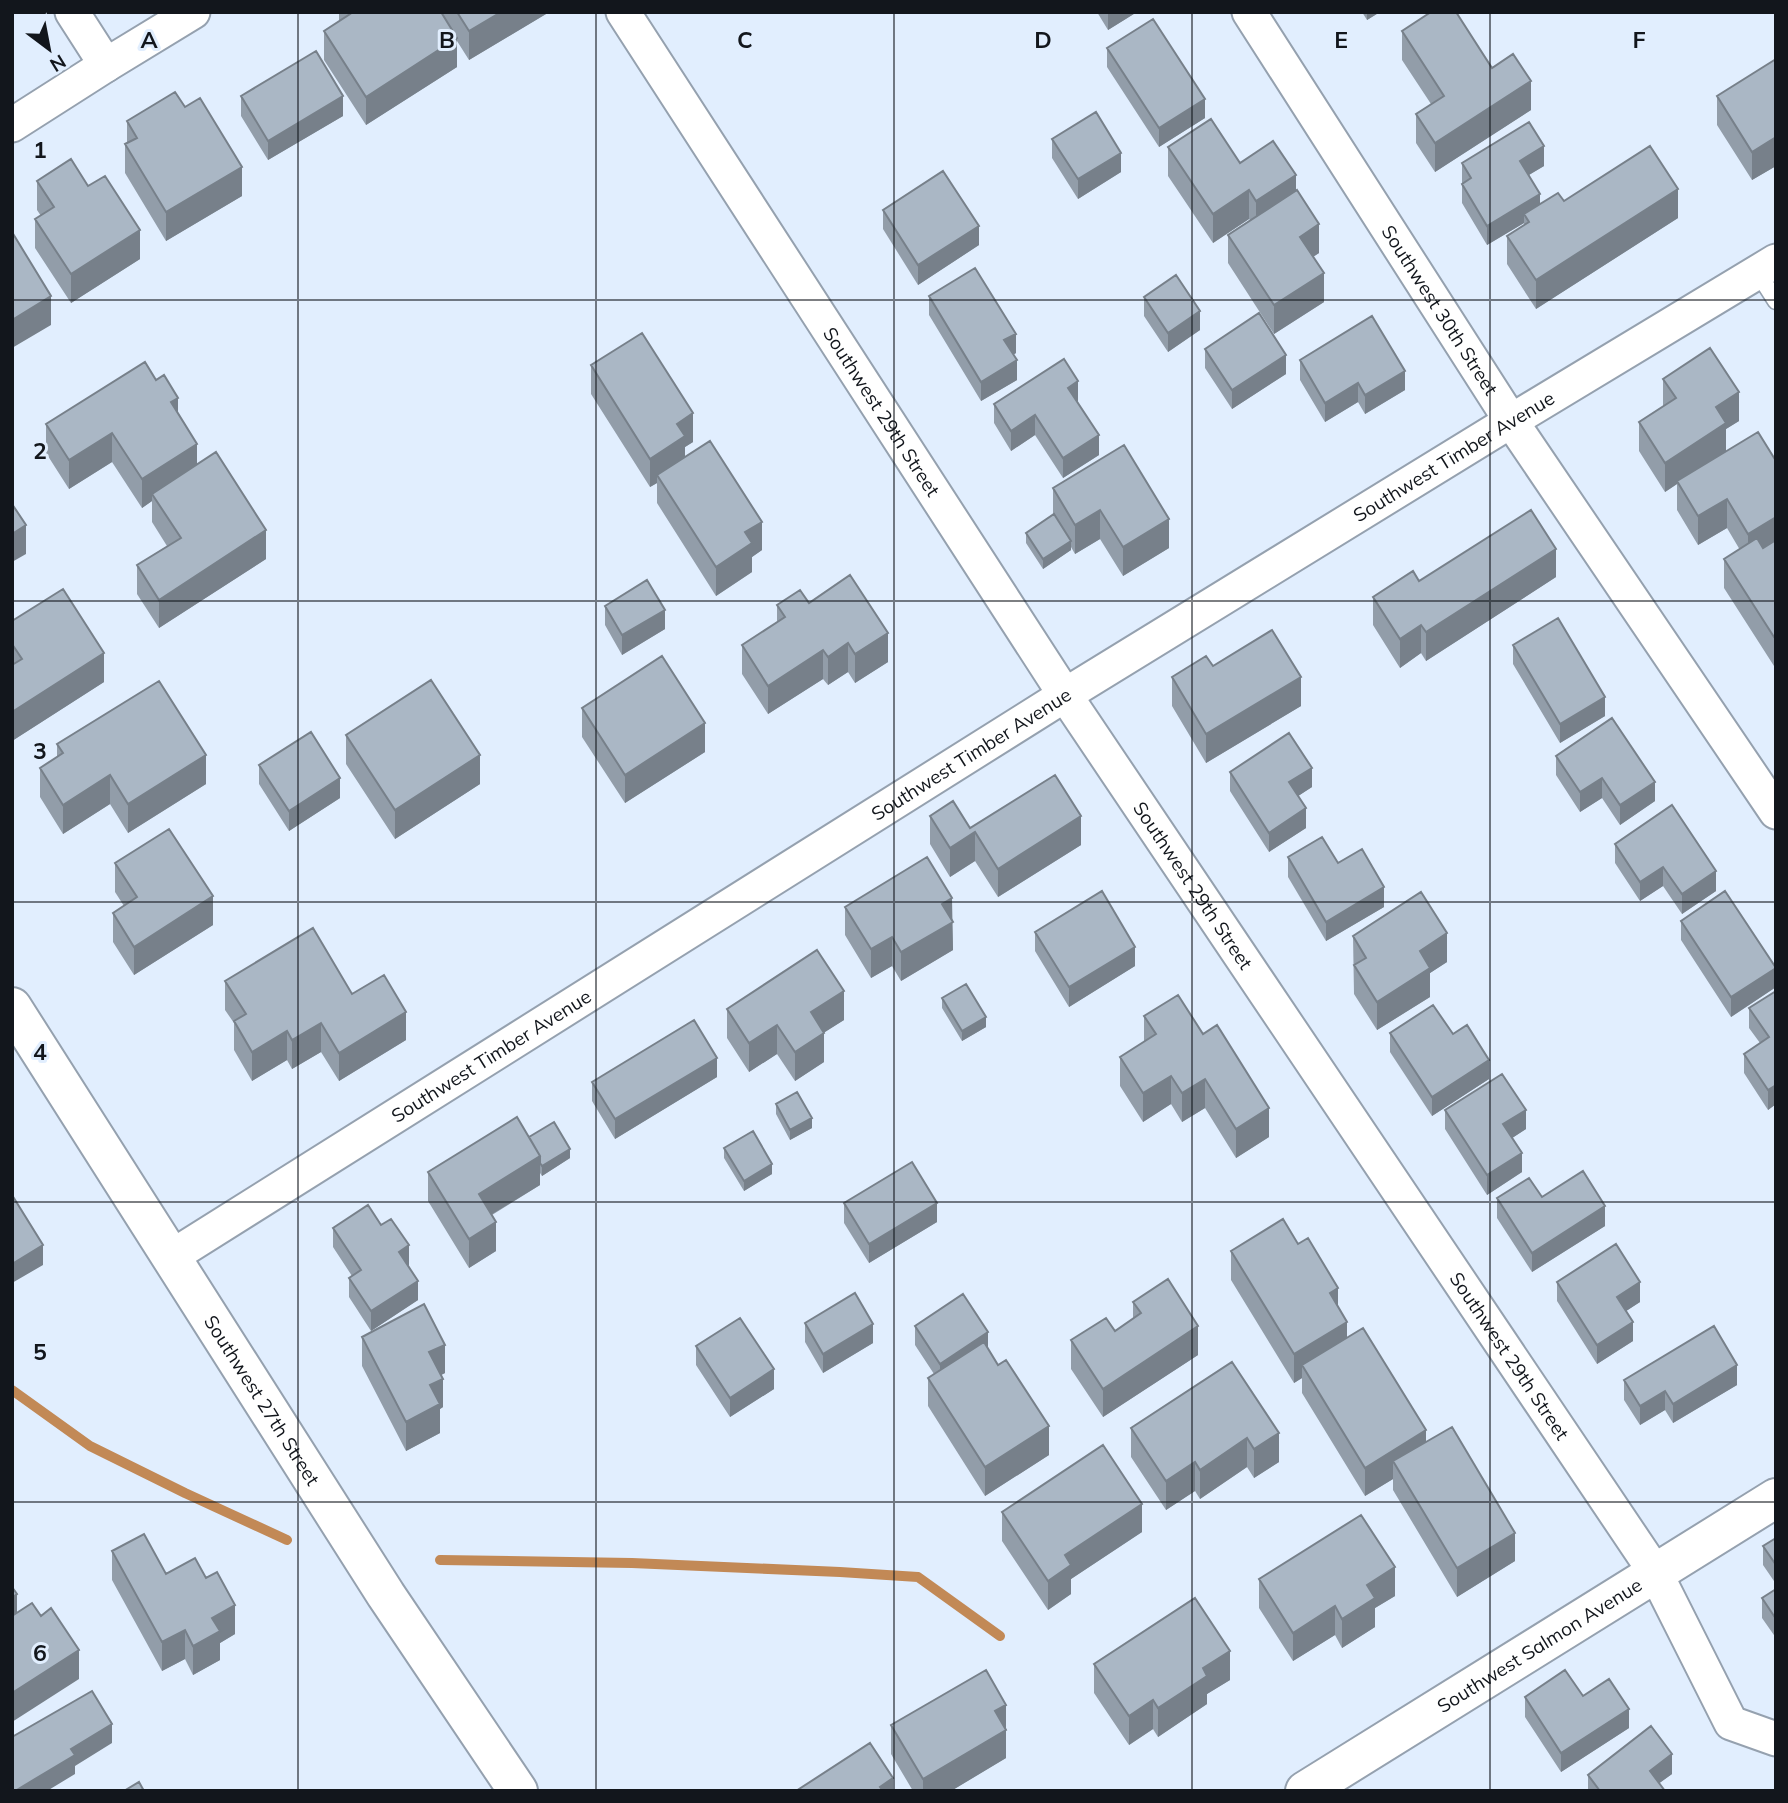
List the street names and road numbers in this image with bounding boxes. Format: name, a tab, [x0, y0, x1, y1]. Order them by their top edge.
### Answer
street label: Southwest 30th Street	[1377, 221, 1503, 400]
street label: Southwest 29th Street	[818, 322, 945, 501]
street label: Southwest Timber Avenue	[1349, 386, 1559, 527]
street label: Southwest Timber Avenue	[867, 682, 1075, 826]
street label: Southwest 29th Street	[1128, 797, 1258, 974]
street label: Southwest Timber Avenue	[387, 984, 595, 1128]
street label: Southwest 29th Street	[1445, 1267, 1575, 1445]
street label: Southwest 27th Street	[199, 1311, 325, 1490]
street label: Southwest Salmon Avenue	[1433, 1573, 1646, 1718]

